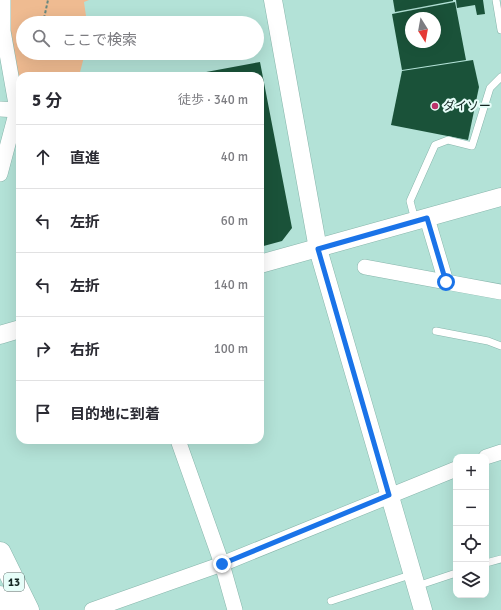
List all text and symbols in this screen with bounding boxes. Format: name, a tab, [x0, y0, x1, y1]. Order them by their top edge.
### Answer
north arrow	[405, 12, 441, 48]
search box	[16, 16, 264, 60]
icon: search	[30, 27, 52, 49]
text: ここで検索	[62, 31, 137, 49]
text: 5 分	[32, 90, 62, 111]
text: 徒歩 · 340 m	[178, 92, 248, 108]
place label: ダイソー	[443, 99, 491, 114]
marker: ダイソー	[430, 101, 440, 111]
icon: ahead	[32, 146, 54, 168]
text: 直進	[70, 149, 100, 167]
text: 40 m	[221, 149, 248, 165]
icon: left	[32, 210, 54, 232]
text: 左折	[70, 213, 100, 231]
text: 60 m	[221, 213, 248, 229]
route start	[437, 273, 455, 291]
icon: left	[32, 274, 54, 296]
text: 左折	[70, 277, 100, 295]
text: 140 m	[214, 277, 248, 293]
icon: right	[32, 338, 54, 360]
text: 右折	[70, 341, 100, 359]
text: 100 m	[214, 341, 248, 357]
icon: arrive	[32, 402, 54, 424]
text: 目的地に到着	[70, 405, 160, 423]
map controls	[453, 454, 489, 598]
button: +	[453, 454, 489, 490]
button: −	[453, 490, 489, 526]
button: locate	[453, 526, 489, 562]
route end	[213, 555, 231, 573]
button: layers	[453, 562, 489, 598]
road number: 13	[4, 573, 24, 591]

